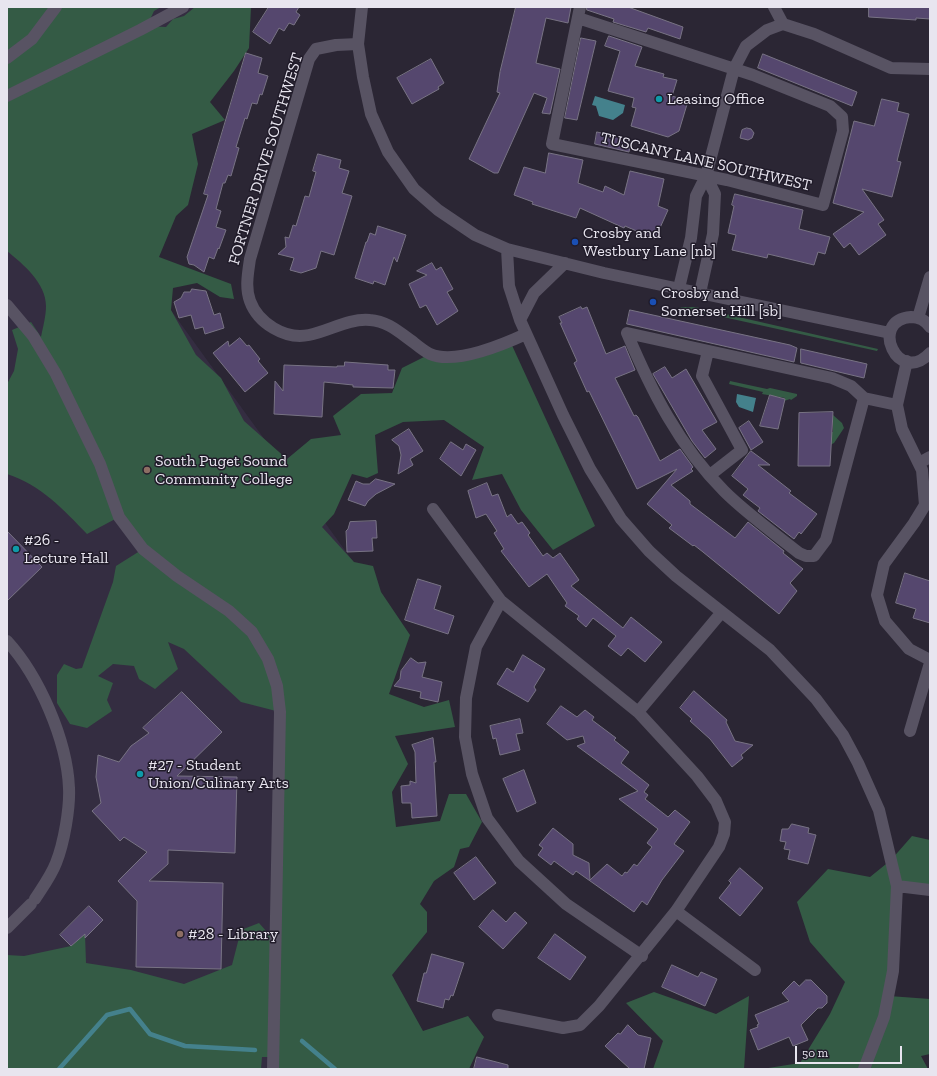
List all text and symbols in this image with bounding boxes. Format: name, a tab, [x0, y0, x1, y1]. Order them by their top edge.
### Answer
street label: FORTNER DRIVE SOUTHWEST	[225, 51, 307, 267]
place label: Leasing Office	[667, 89, 764, 109]
marker: Leasing Office	[654, 94, 664, 104]
street label: TUSCANY LANE SOUTHWEST	[599, 128, 813, 196]
place label: Crosby and Westbury Lane [nb]	[583, 223, 716, 261]
marker: Crosby and Westbury Lane [nb]	[570, 237, 580, 247]
place label: Crosby and Somerset Hill [sb]	[661, 283, 782, 321]
marker: Crosby and Somerset Hill [sb]	[648, 297, 658, 307]
place label: South Puget Sound Community College	[155, 451, 292, 489]
marker: South Puget Sound Community College	[142, 465, 152, 475]
place label: #26 - Lecture Hall	[24, 530, 109, 568]
marker: #26 - Lecture Hall	[11, 544, 21, 554]
place label: #27 - Student Union/Culinary Arts	[148, 755, 289, 793]
marker: #27 - Student Union/Culinary Arts	[135, 769, 145, 779]
place label: #28 - Library	[188, 924, 278, 944]
marker: #28 - Library	[175, 929, 185, 939]
scale bar	[797, 1038, 904, 1064]
text: 50 m	[802, 1046, 828, 1060]

